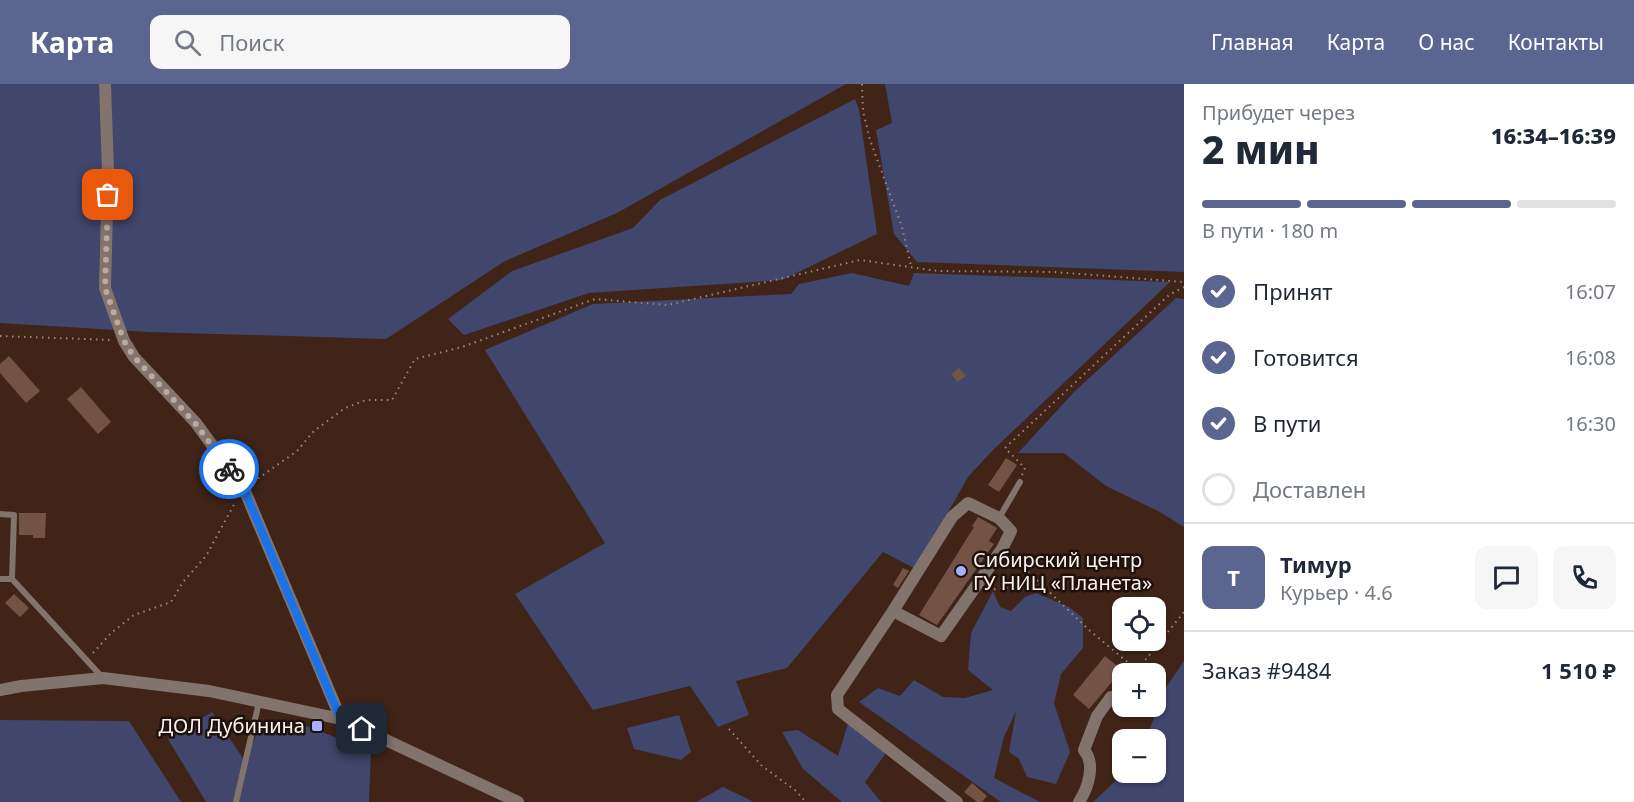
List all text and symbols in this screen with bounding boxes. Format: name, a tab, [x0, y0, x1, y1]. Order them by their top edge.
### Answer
search box	[150, 15, 570, 69]
text: Карта	[30, 23, 114, 61]
icon: search	[171, 26, 204, 59]
text: Поиск	[219, 27, 285, 57]
text: Главная	[1211, 28, 1294, 56]
text: Карта	[1327, 28, 1385, 56]
text: О нас	[1418, 28, 1475, 56]
text: Контакты	[1508, 28, 1604, 56]
text: Прибудет через	[1202, 99, 1355, 126]
text: 16:34–16:39	[1491, 120, 1616, 150]
text: 2 мин	[1202, 122, 1320, 175]
pin	[82, 169, 133, 220]
icon: bag	[91, 178, 124, 211]
text: В пути · 180 m	[1202, 217, 1338, 244]
icon: check	[1202, 275, 1235, 308]
text: Принят	[1253, 276, 1333, 306]
text: 16:07	[1565, 278, 1616, 305]
icon: check	[1202, 341, 1235, 374]
text: Готовится	[1253, 342, 1359, 372]
text: 16:08	[1565, 344, 1616, 371]
icon: check	[1202, 407, 1235, 440]
text: В пути	[1253, 408, 1321, 438]
text: 16:30	[1565, 410, 1616, 437]
courier	[199, 439, 259, 499]
icon: bike	[213, 453, 246, 486]
text: Доставлен	[1253, 474, 1366, 504]
place label: Сибирский центр ГУ НИЦ «Планета»	[973, 546, 1152, 596]
button: chat	[1475, 546, 1538, 609]
button: phone	[1553, 546, 1616, 609]
text: Тимур	[1280, 549, 1352, 579]
text: Т	[1227, 562, 1240, 592]
marker: Сибирский центр ГУ НИЦ «Планета»	[954, 564, 968, 578]
text: Курьер · 4.6	[1280, 579, 1393, 606]
map controls	[1112, 597, 1166, 783]
button: locate	[1112, 597, 1166, 651]
text: Заказ #9484	[1202, 655, 1331, 685]
text: 1 510 ₽	[1541, 655, 1616, 685]
button: +	[1112, 663, 1166, 717]
pin	[336, 703, 387, 754]
place label: ДОЛ Дубинина	[158, 712, 305, 739]
icon: home	[345, 712, 378, 745]
marker: ДОЛ Дубинина	[310, 719, 324, 733]
button: −	[1112, 729, 1166, 783]

